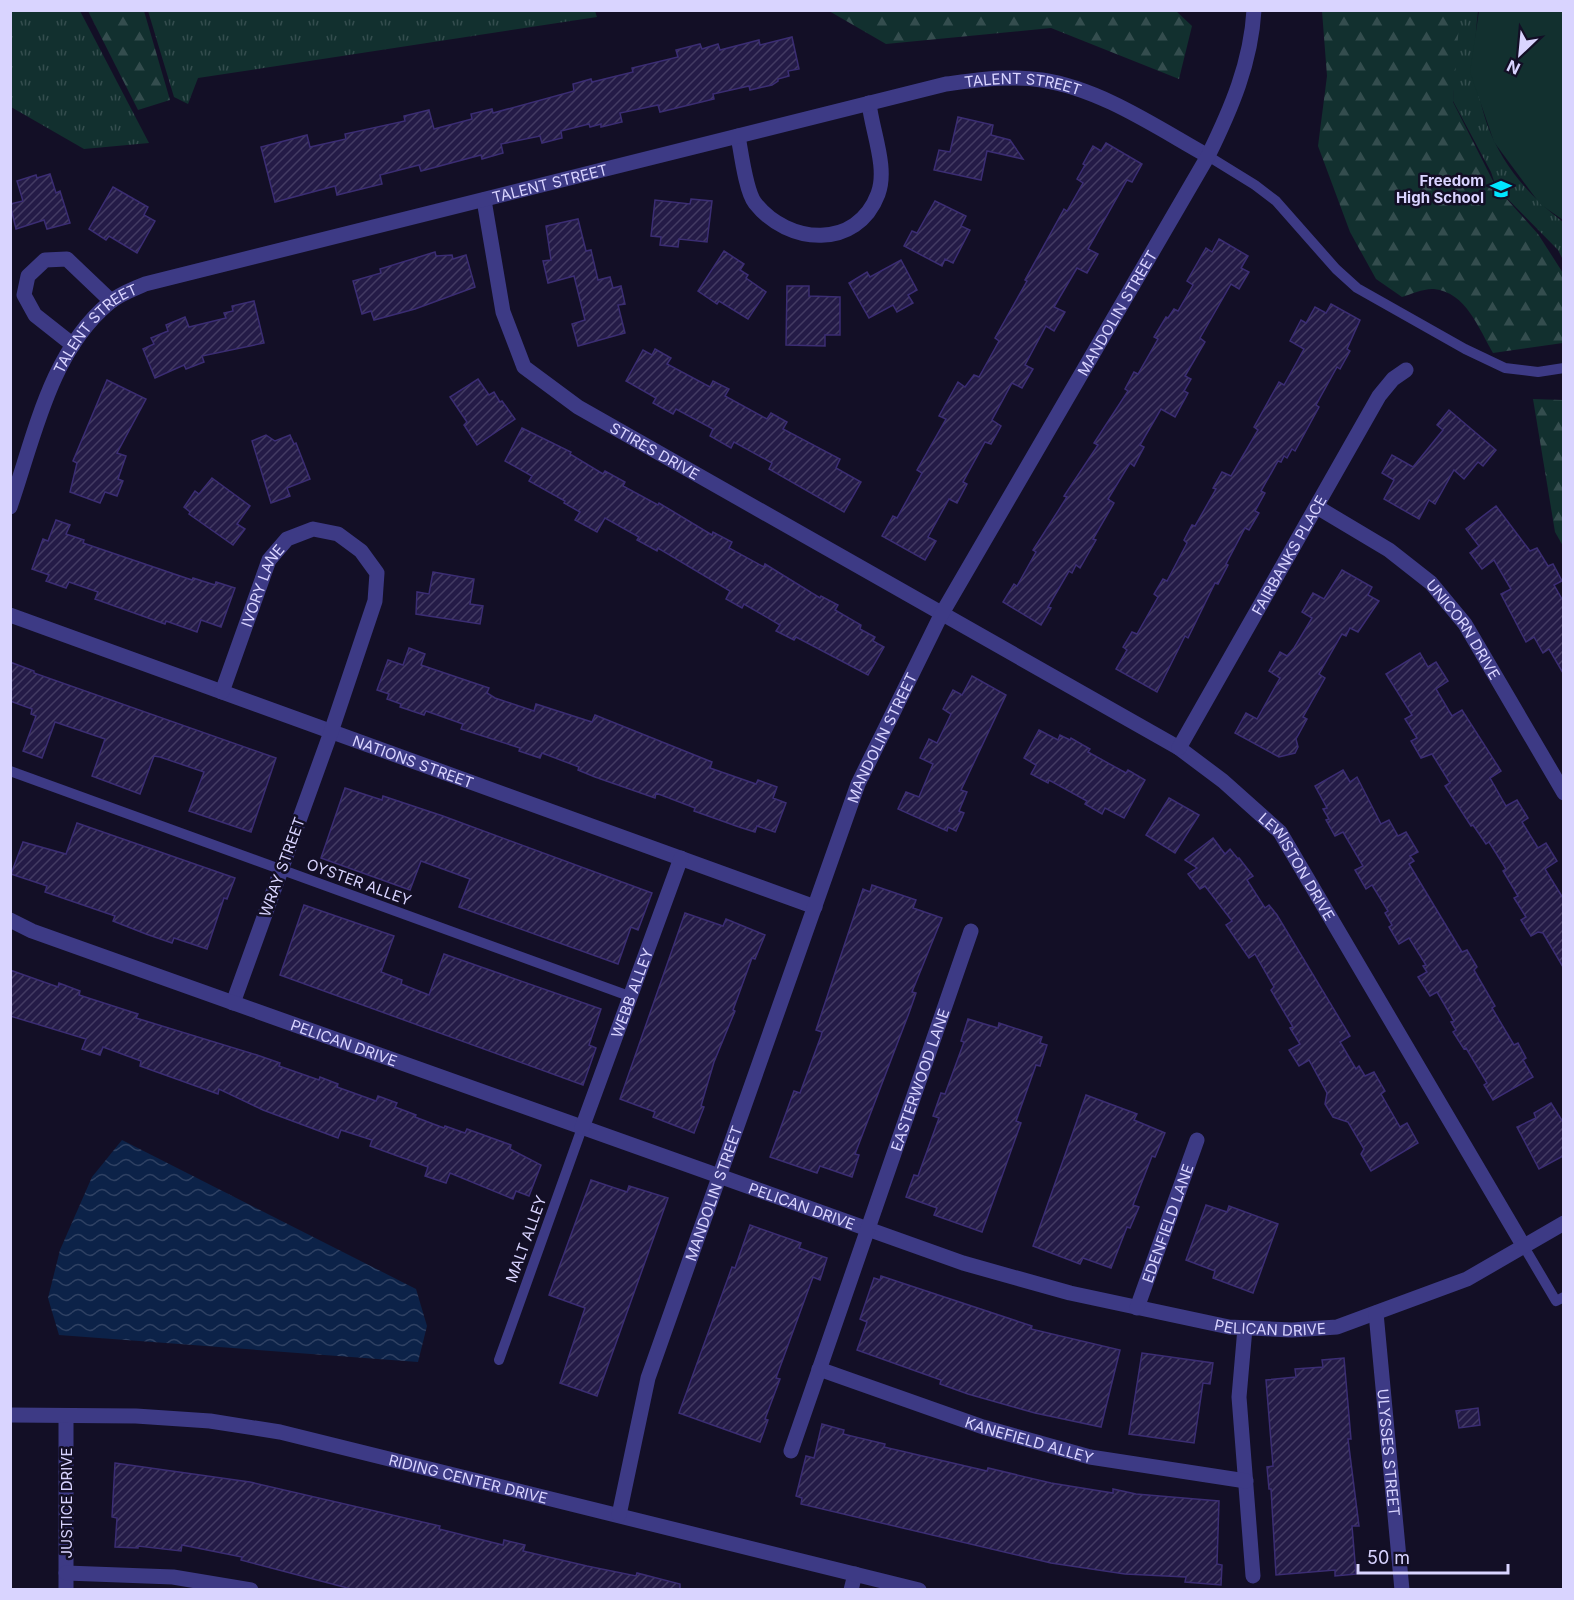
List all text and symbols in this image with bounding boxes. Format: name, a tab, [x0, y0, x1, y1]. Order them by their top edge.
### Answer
north arrow	[1490, 24, 1550, 84]
text: N	[1504, 56, 1523, 79]
street label: TALENT STREET	[963, 68, 1084, 99]
street label: TALENT STREET	[490, 159, 609, 206]
place label: Freedom High School	[1396, 171, 1484, 207]
school or university icon: Freedom High School	[1489, 177, 1513, 201]
street label: MANDOLIN STREET	[1073, 246, 1161, 379]
street label: TALENT STREET	[49, 279, 140, 377]
street label: STIRES DRIVE	[607, 418, 703, 483]
street label: FAIRBANKS PLACE	[1247, 492, 1330, 618]
street label: IVORY LANE	[236, 540, 288, 629]
street label: UNICORN DRIVE	[1422, 575, 1505, 683]
street label: MANDOLIN STREET	[843, 669, 921, 805]
street label: NATIONS STREET	[350, 731, 476, 792]
street label: LEWISTON DRIVE	[1255, 808, 1339, 924]
street label: WRAY STREET	[255, 815, 309, 919]
street label: OYSTER ALLEY	[304, 854, 414, 910]
street label: WEBB ALLEY	[606, 945, 657, 1040]
street label: EASTERWOOD LANE	[886, 1006, 953, 1153]
street label: PELICAN DRIVE	[288, 1015, 400, 1070]
street label: MANDOLIN STREET	[681, 1123, 746, 1263]
street label: EDENFIELD LANE	[1137, 1161, 1197, 1285]
street label: PELICAN DRIVE	[746, 1178, 858, 1233]
street label: MALT ALLEY	[501, 1193, 551, 1285]
street label: PELICAN DRIVE	[1213, 1315, 1327, 1340]
street label: ULYSSES STREET	[1374, 1388, 1405, 1517]
street label: KANEFIELD ALLEY	[963, 1412, 1096, 1467]
street label: JUSTICE DRIVE	[57, 1447, 76, 1559]
street label: RIDING CENTER DRIVE	[387, 1450, 550, 1507]
scale bar	[1358, 1537, 1508, 1575]
text: 50 m	[1367, 1547, 1410, 1568]

